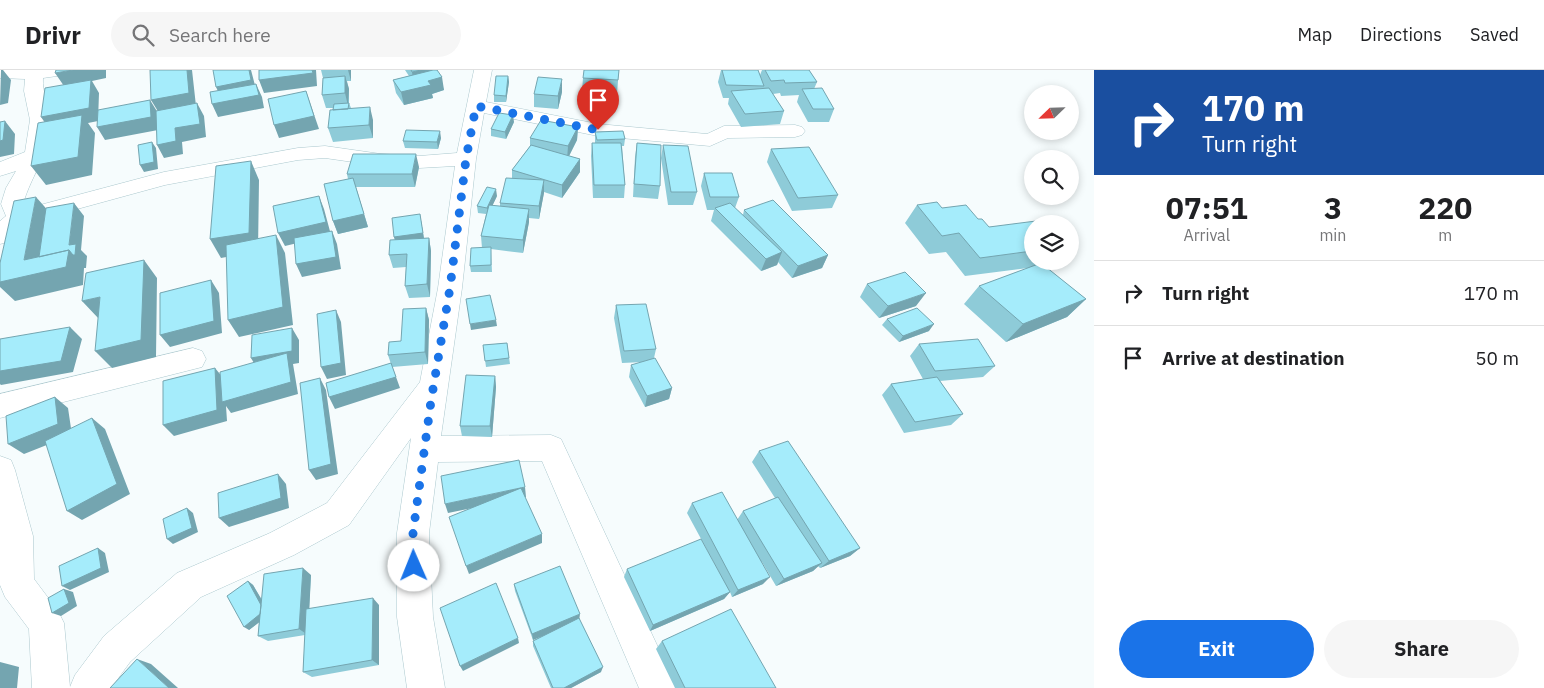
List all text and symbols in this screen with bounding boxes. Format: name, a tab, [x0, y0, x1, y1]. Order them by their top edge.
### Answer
search box	[111, 12, 461, 57]
text: Drivr	[25, 19, 81, 51]
icon: search	[129, 21, 157, 49]
text: Search here	[169, 23, 271, 47]
text: Map	[1297, 23, 1332, 46]
text: Directions	[1360, 23, 1442, 46]
text: Saved	[1470, 23, 1519, 46]
pin	[577, 79, 619, 130]
north arrow	[1024, 85, 1079, 140]
map controls	[1024, 85, 1079, 270]
text: 170 m	[1202, 85, 1305, 131]
icon: arrive	[584, 86, 612, 114]
icon: right	[1119, 90, 1184, 155]
text: Turn right	[1202, 129, 1297, 158]
button: search	[1024, 150, 1079, 205]
text: 07:51	[1166, 188, 1248, 227]
text: 3	[1324, 188, 1342, 227]
text: 220	[1418, 188, 1472, 227]
button: layers	[1024, 215, 1079, 270]
text: Arrival	[1183, 225, 1230, 245]
text: min	[1319, 225, 1346, 245]
text: m	[1438, 225, 1452, 245]
icon: right	[1119, 279, 1147, 307]
text: Turn right	[1162, 281, 1249, 305]
text: 170 m	[1464, 281, 1519, 305]
icon: arrive	[1119, 344, 1147, 372]
text: Arrive at destination	[1162, 346, 1345, 370]
text: 50 m	[1475, 346, 1519, 370]
position arrow	[387, 539, 439, 591]
button: Exit	[1119, 620, 1314, 678]
button: Share	[1324, 620, 1519, 678]

